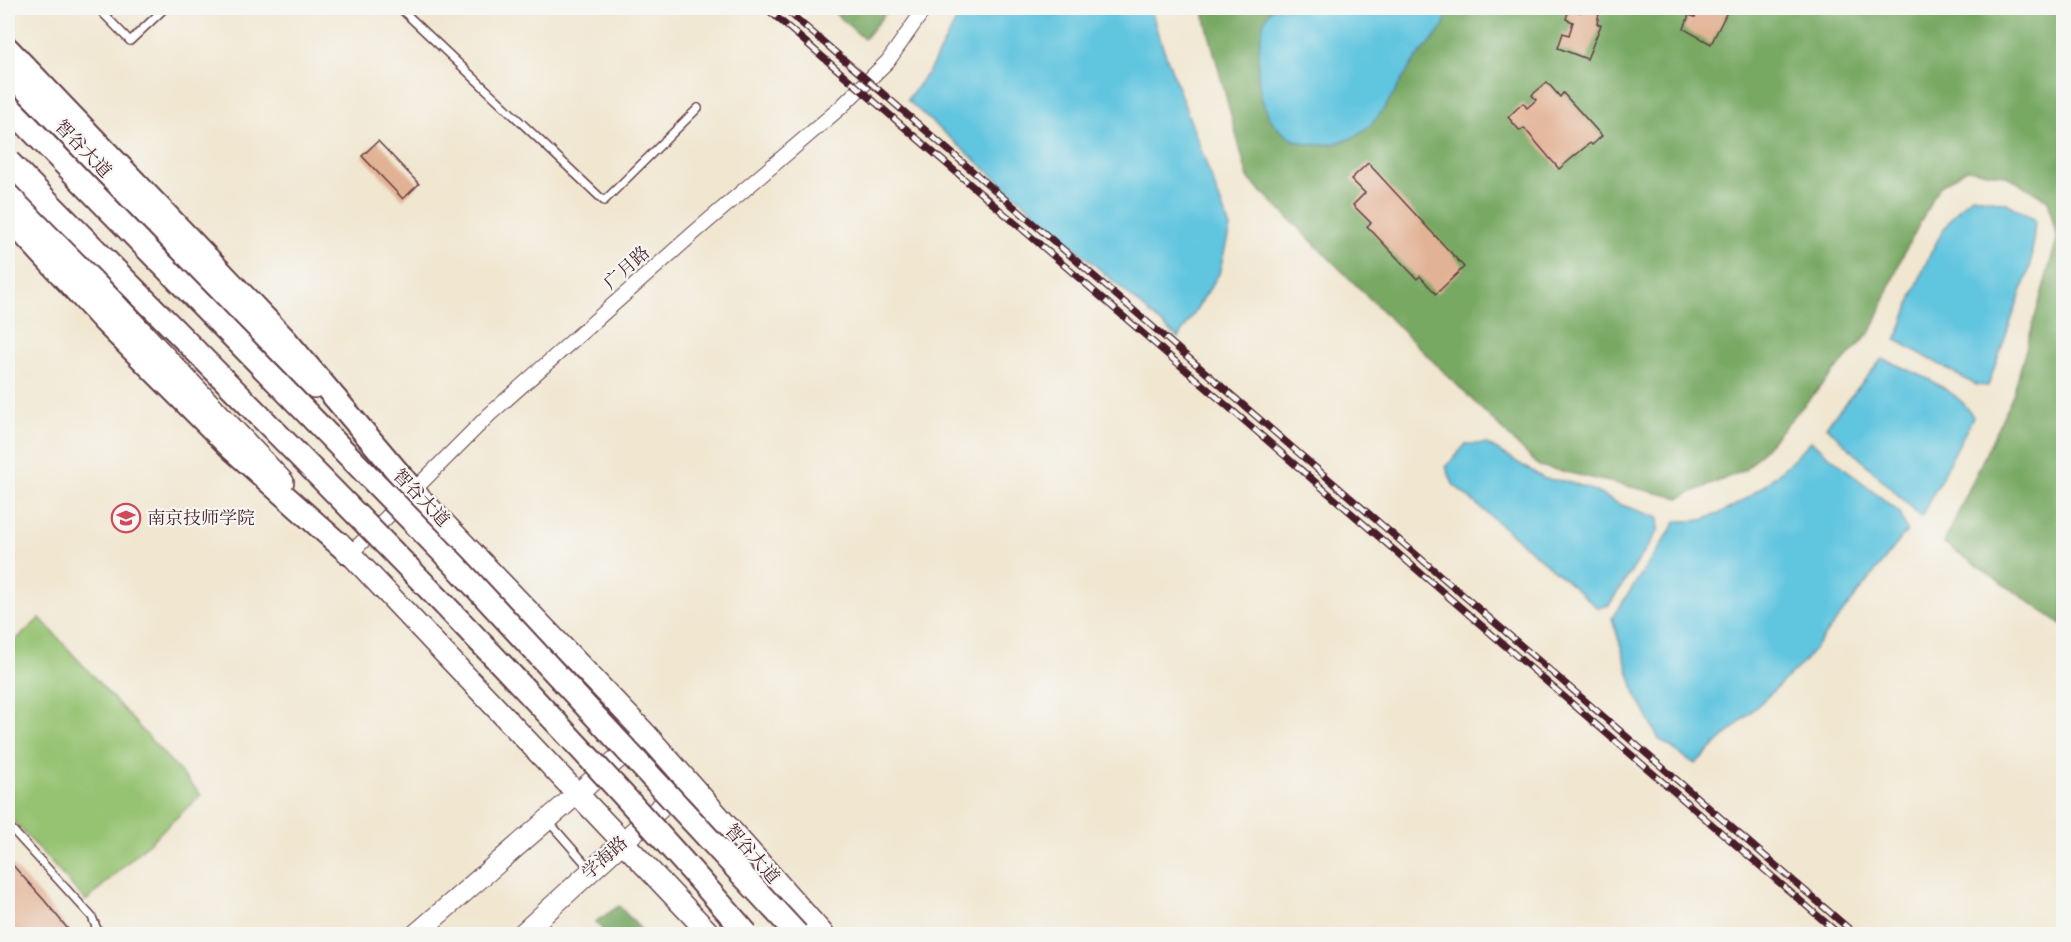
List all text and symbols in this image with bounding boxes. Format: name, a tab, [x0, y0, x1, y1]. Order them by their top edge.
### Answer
street label: 智谷大道	[49, 114, 117, 184]
street label: 广月路	[599, 241, 655, 295]
street label: 智谷大道	[387, 463, 455, 533]
school or university icon: 南京技师学院	[110, 502, 142, 534]
place label: 南京技师学院	[147, 506, 255, 531]
street label: 智谷大道	[719, 819, 785, 889]
street label: 学海路	[577, 831, 633, 885]

